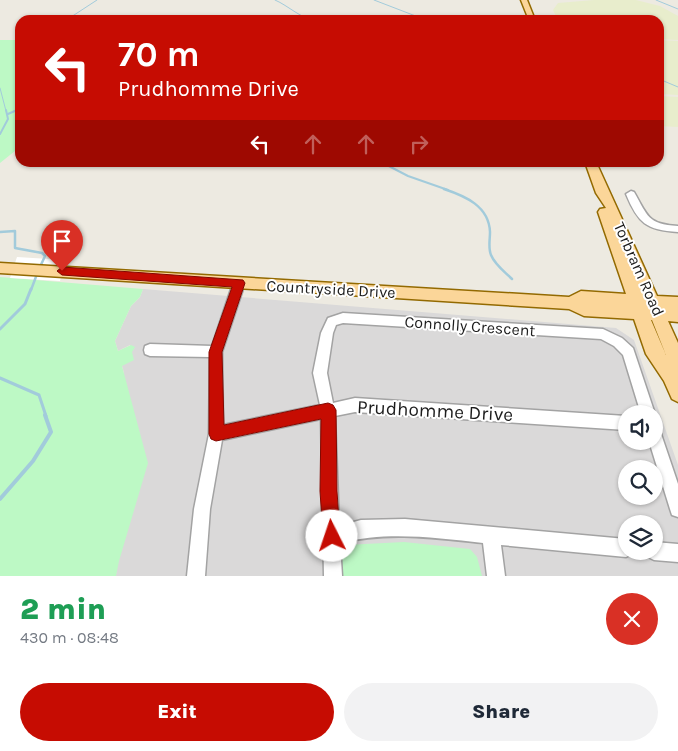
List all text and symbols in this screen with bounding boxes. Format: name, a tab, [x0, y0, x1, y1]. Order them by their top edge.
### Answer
text: 70 m	[118, 34, 200, 75]
icon: left	[35, 35, 100, 100]
text: Prudhomme Drive	[118, 76, 299, 102]
icon: left	[246, 130, 274, 158]
icon: ahead	[299, 130, 327, 158]
icon: ahead	[352, 130, 380, 158]
icon: right	[405, 130, 433, 158]
street label: Torbram Road	[610, 219, 668, 319]
pin	[41, 220, 83, 271]
icon: arrive	[48, 227, 76, 255]
street label: Countryside Drive	[266, 276, 396, 302]
street label: Connolly Crescent	[404, 312, 536, 340]
street label: Prudhomme Drive	[356, 396, 514, 426]
map controls	[618, 405, 663, 560]
button: sound	[618, 405, 663, 450]
button: search	[618, 460, 663, 505]
position arrow	[305, 509, 357, 561]
button: layers	[618, 515, 663, 560]
text: 2 min	[20, 591, 106, 627]
button: close	[606, 593, 658, 645]
text: 430 m · 08:48	[20, 628, 119, 647]
button: Exit	[20, 683, 334, 741]
button: Share	[344, 683, 658, 741]

